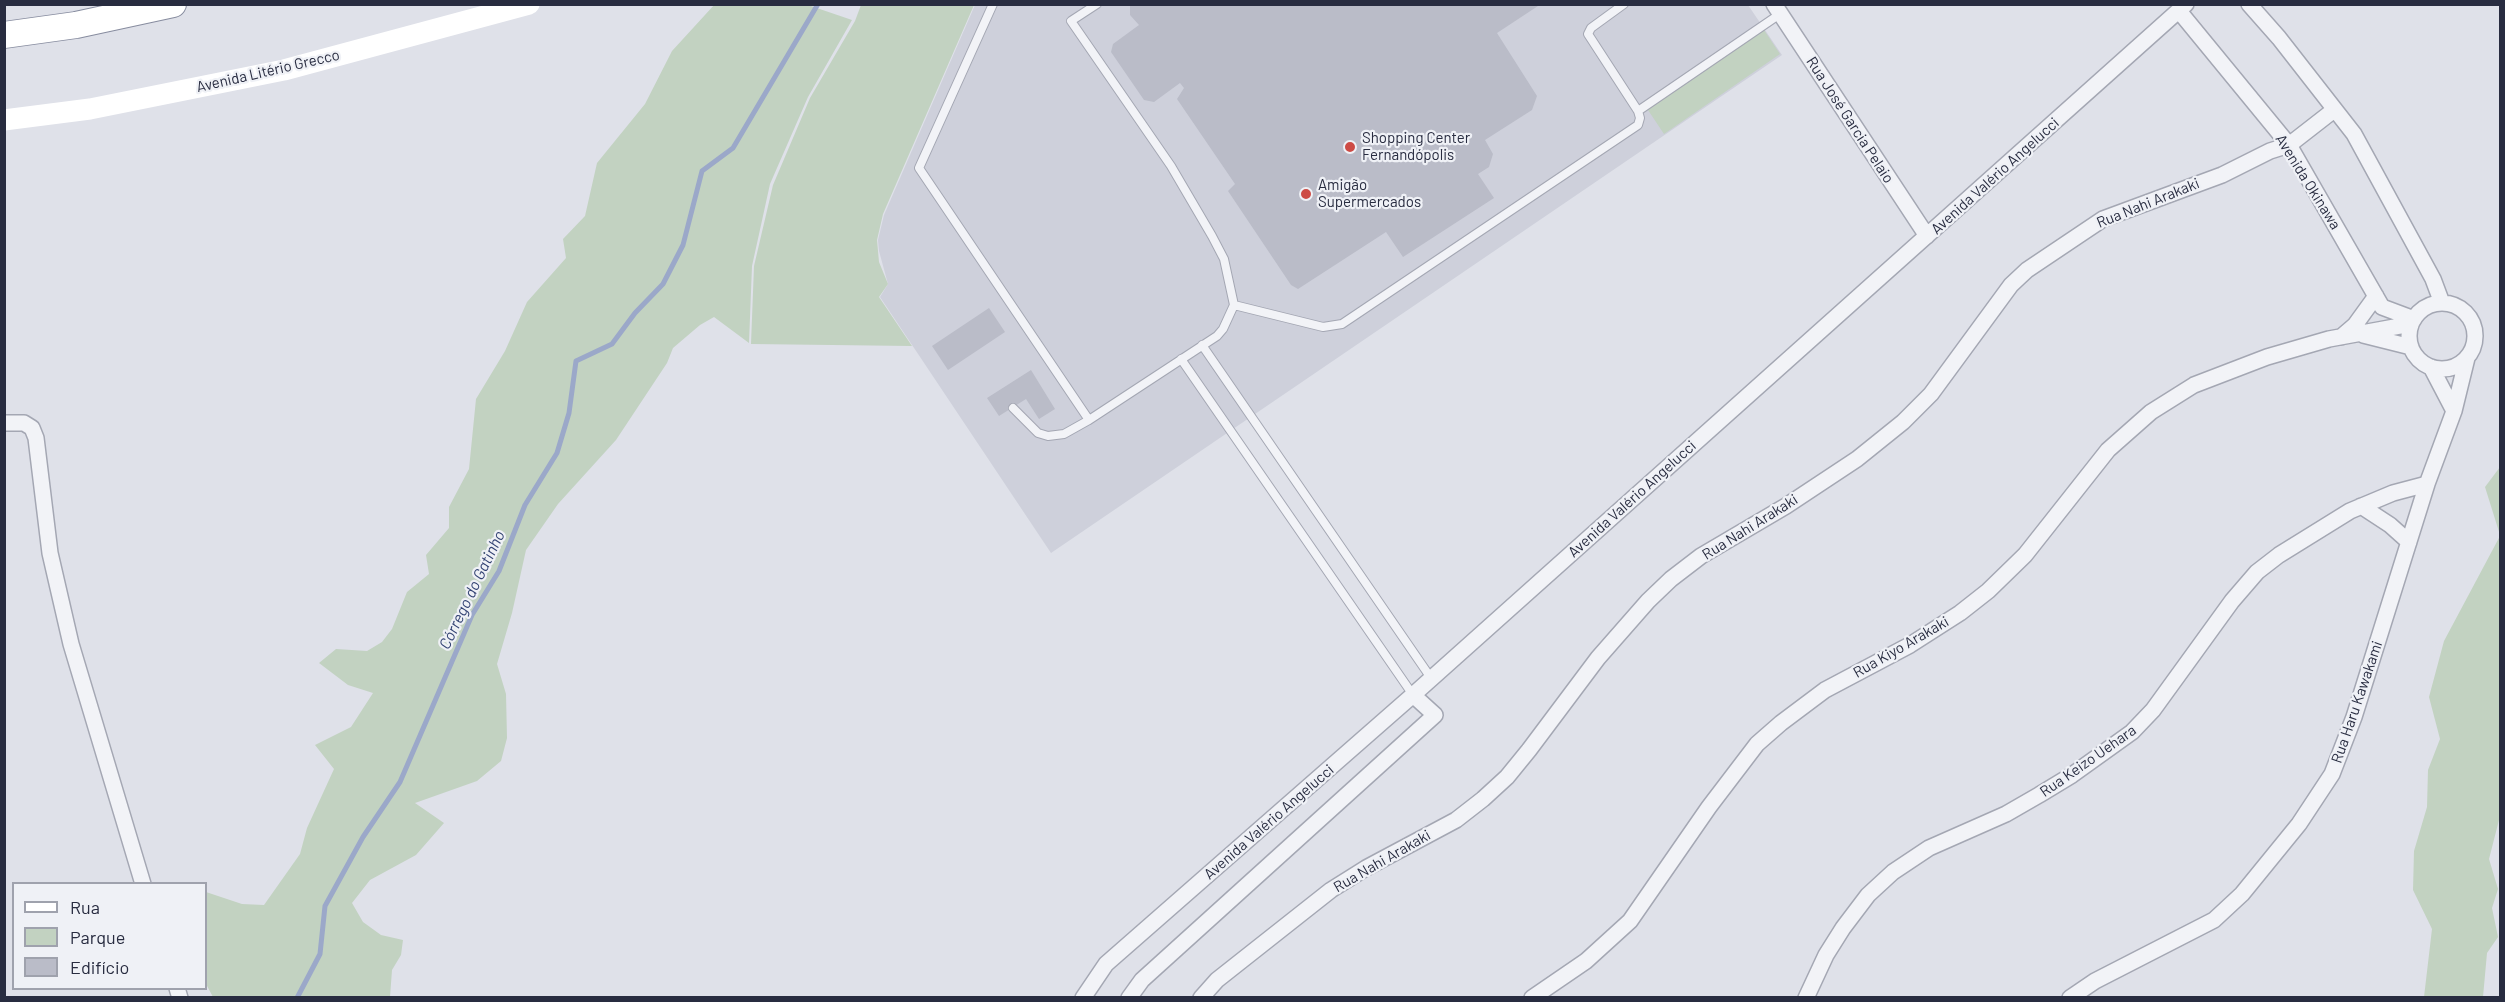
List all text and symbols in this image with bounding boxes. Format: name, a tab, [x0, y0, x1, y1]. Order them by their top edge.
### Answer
street label: Avenida Litério Grecco	[195, 46, 341, 96]
street label: Rua José Garcia Pelaio	[1802, 53, 1898, 187]
street label: Avenida Valério Angelucci	[1927, 114, 2063, 238]
place label: Shopping Center Fernandópolis	[1362, 129, 1470, 164]
street label: Avenida Okinawa	[2271, 131, 2345, 233]
marker: Shopping Center Fernandópolis	[1343, 140, 1357, 154]
street label: Rua Nahi Arakaki	[2094, 174, 2202, 232]
place label: Amigão Supermercados	[1318, 176, 1421, 211]
marker: Amigão Supermercados	[1299, 187, 1313, 201]
street label: Avenida Valério Angelucci	[1564, 437, 1700, 561]
street label: Rua Nahi Arakaki	[1699, 490, 1801, 564]
water label: Córrego do Gatinho	[435, 528, 509, 652]
street label: Rua Kiyo Arakaki	[1850, 612, 1952, 682]
street label: Rua Haru Kawakami	[2328, 638, 2386, 766]
street label: Rua Keizo Uehara	[2037, 721, 2139, 801]
street label: Avenida Valério Angelucci	[1200, 761, 1338, 883]
street label: Rua Nahi Arakaki	[1330, 826, 1434, 896]
legend	[12, 882, 207, 990]
text: Rua	[70, 896, 100, 918]
text: Parque	[70, 926, 125, 948]
text: Edifício	[70, 956, 129, 978]

